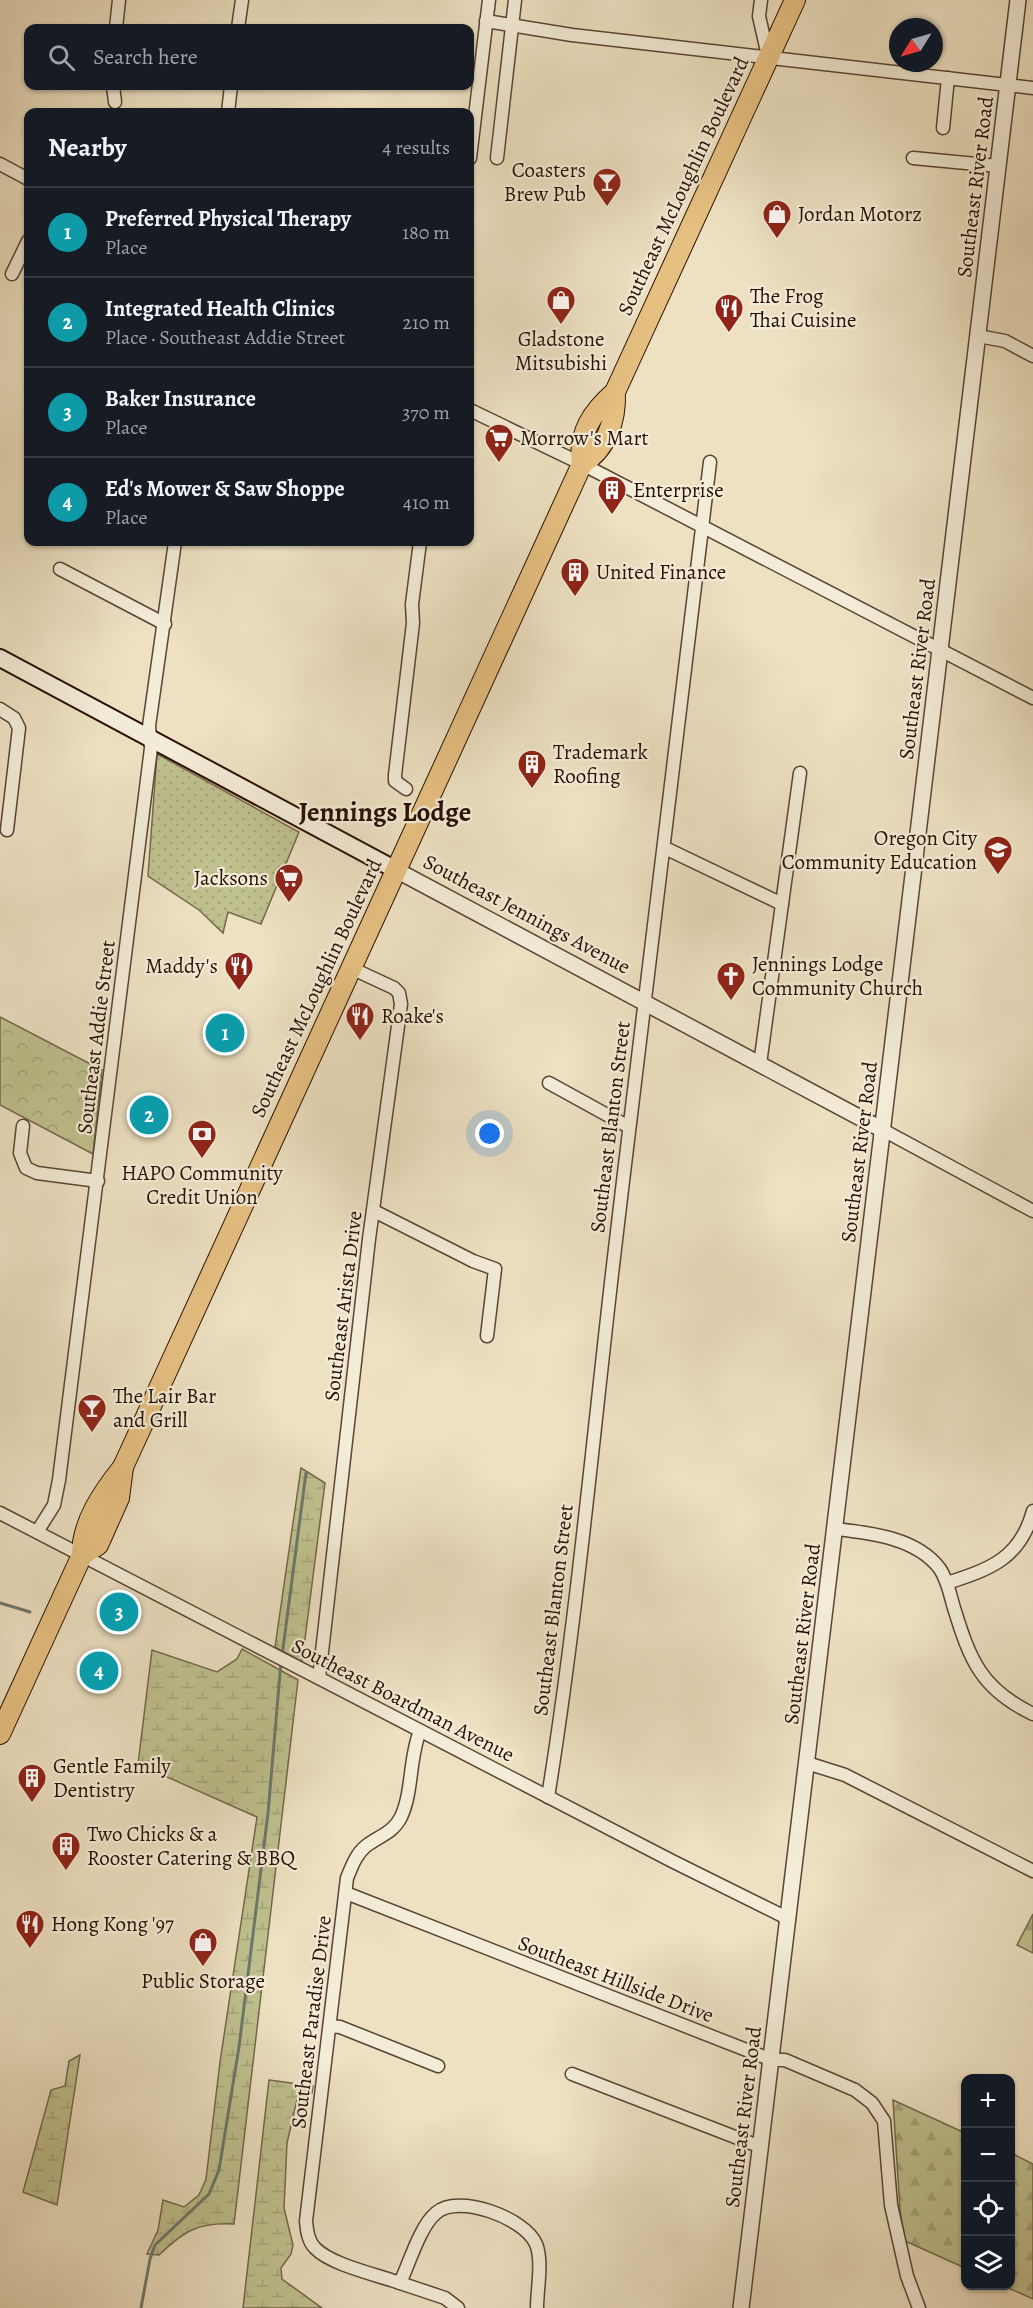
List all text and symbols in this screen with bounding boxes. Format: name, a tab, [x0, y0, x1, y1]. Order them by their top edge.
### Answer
north arrow	[889, 18, 943, 72]
search box	[24, 24, 474, 90]
icon: search	[45, 41, 78, 74]
text: Search here	[93, 42, 198, 72]
street label: Southeast McLoughlin Boulevard	[611, 51, 756, 320]
street label: Southeast River Road	[950, 94, 1000, 279]
text: Nearby	[48, 130, 127, 165]
text: 4 results	[382, 134, 450, 161]
place label: Coasters Brew Pub	[504, 156, 586, 208]
bar icon: Coasters Brew Pub	[591, 166, 623, 208]
shop icon: Jordan Motorz	[761, 198, 793, 240]
place label: Jordan Motorz	[798, 200, 922, 228]
text: Preferred Physical Therapy	[105, 204, 351, 234]
text: 1	[64, 219, 71, 246]
text: 180 m	[402, 219, 450, 246]
text: Place	[105, 234, 147, 261]
place label: The Frog Thai Cuisine	[750, 282, 856, 334]
shop icon: Gladstone Mitsubishi	[545, 284, 577, 326]
restaurant icon: The Frog Thai Cuisine	[713, 292, 745, 334]
text: Integrated Health Clinics	[105, 294, 335, 324]
text: 2	[63, 309, 72, 336]
text: 210 m	[402, 309, 450, 336]
text: Place · Southeast Addie Street	[105, 324, 345, 351]
place label: Gladstone Mitsubishi	[515, 325, 607, 377]
text: Baker Insurance	[105, 384, 256, 414]
text: 3	[63, 399, 72, 426]
text: 370 m	[402, 399, 450, 426]
text: Place	[105, 414, 147, 441]
supermarket icon: Morrow's Mart	[483, 422, 515, 464]
place label: Morrow's Mart	[520, 424, 649, 452]
text: Ed's Mower & Saw Shoppe	[105, 474, 345, 504]
building icon: Enterprise	[596, 474, 628, 516]
place label: Enterprise	[633, 476, 724, 504]
text: 4	[63, 489, 72, 516]
text: 410 m	[403, 489, 450, 516]
text: Place	[105, 504, 147, 531]
building icon: United Finance	[559, 556, 591, 598]
place label: United Finance	[596, 558, 726, 586]
street label: Southeast River Road	[892, 576, 942, 761]
place label: Trademark Roofing	[553, 738, 648, 790]
building icon: Trademark Roofing	[516, 748, 548, 790]
district label: Jennings Lodge	[299, 794, 471, 830]
place label: Oregon City Community Education	[782, 824, 978, 876]
school or university icon: Oregon City Community Education	[982, 834, 1014, 876]
street label: Southeast Jennings Avenue	[418, 847, 636, 981]
street label: Southeast McLoughlin Boulevard	[244, 853, 389, 1122]
supermarket icon: Jacksons	[273, 862, 305, 904]
place label: Jacksons	[194, 864, 268, 892]
street label: Southeast Addie Street	[70, 938, 122, 1135]
restaurant icon: Maddy's	[223, 950, 255, 992]
place label: Jennings Lodge Community Church	[752, 950, 923, 1002]
place label: Maddy's	[145, 952, 218, 980]
church icon: Jennings Lodge Community Church	[715, 960, 747, 1002]
restaurant icon: Roake's	[344, 1000, 376, 1042]
place label: Roake's	[381, 1002, 444, 1030]
pin: 1	[206, 1010, 244, 1056]
street label: Southeast Blanton Street	[583, 1019, 637, 1234]
street label: Southeast River Road	[834, 1059, 884, 1244]
pin: 2	[130, 1092, 168, 1138]
bank icon: HAPO Community Credit Union	[186, 1118, 218, 1160]
your location	[475, 1119, 504, 1148]
place label: HAPO Community Credit Union	[121, 1159, 283, 1211]
street label: Southeast Arista Drive	[317, 1209, 369, 1403]
place label: The Lair Bar and Grill	[113, 1382, 216, 1434]
bar icon: The Lair Bar and Grill	[76, 1392, 108, 1434]
street label: Southeast Blanton Street	[526, 1502, 580, 1717]
street label: Southeast River Road	[777, 1541, 827, 1726]
pin: 3	[100, 1590, 138, 1634]
street label: Southeast Boardman Avenue	[287, 1632, 519, 1768]
pin: 4	[80, 1648, 118, 1694]
place label: Gentle Family Dentistry	[53, 1752, 171, 1804]
building icon: Gentle Family Dentistry	[16, 1762, 48, 1804]
place label: Two Chicks & a Rooster Catering & BBQ	[87, 1820, 297, 1872]
building icon: Two Chicks & a Rooster Catering & BBQ	[50, 1830, 82, 1872]
restaurant icon: Hong Kong '97	[14, 1908, 46, 1950]
place label: Hong Kong '97	[51, 1910, 174, 1938]
street label: Southeast Paradise Drive	[284, 1914, 338, 2130]
shop icon: Public Storage	[187, 1926, 219, 1968]
street label: Southeast Hillside Drive	[514, 1929, 718, 2029]
place label: Public Storage	[141, 1967, 265, 1995]
street label: Southeast River Road	[718, 2024, 768, 2209]
map controls	[961, 2074, 1015, 2290]
button: +	[961, 2074, 1015, 2128]
button: −	[961, 2128, 1015, 2182]
button: locate	[961, 2182, 1015, 2236]
button: layers	[961, 2236, 1015, 2290]

